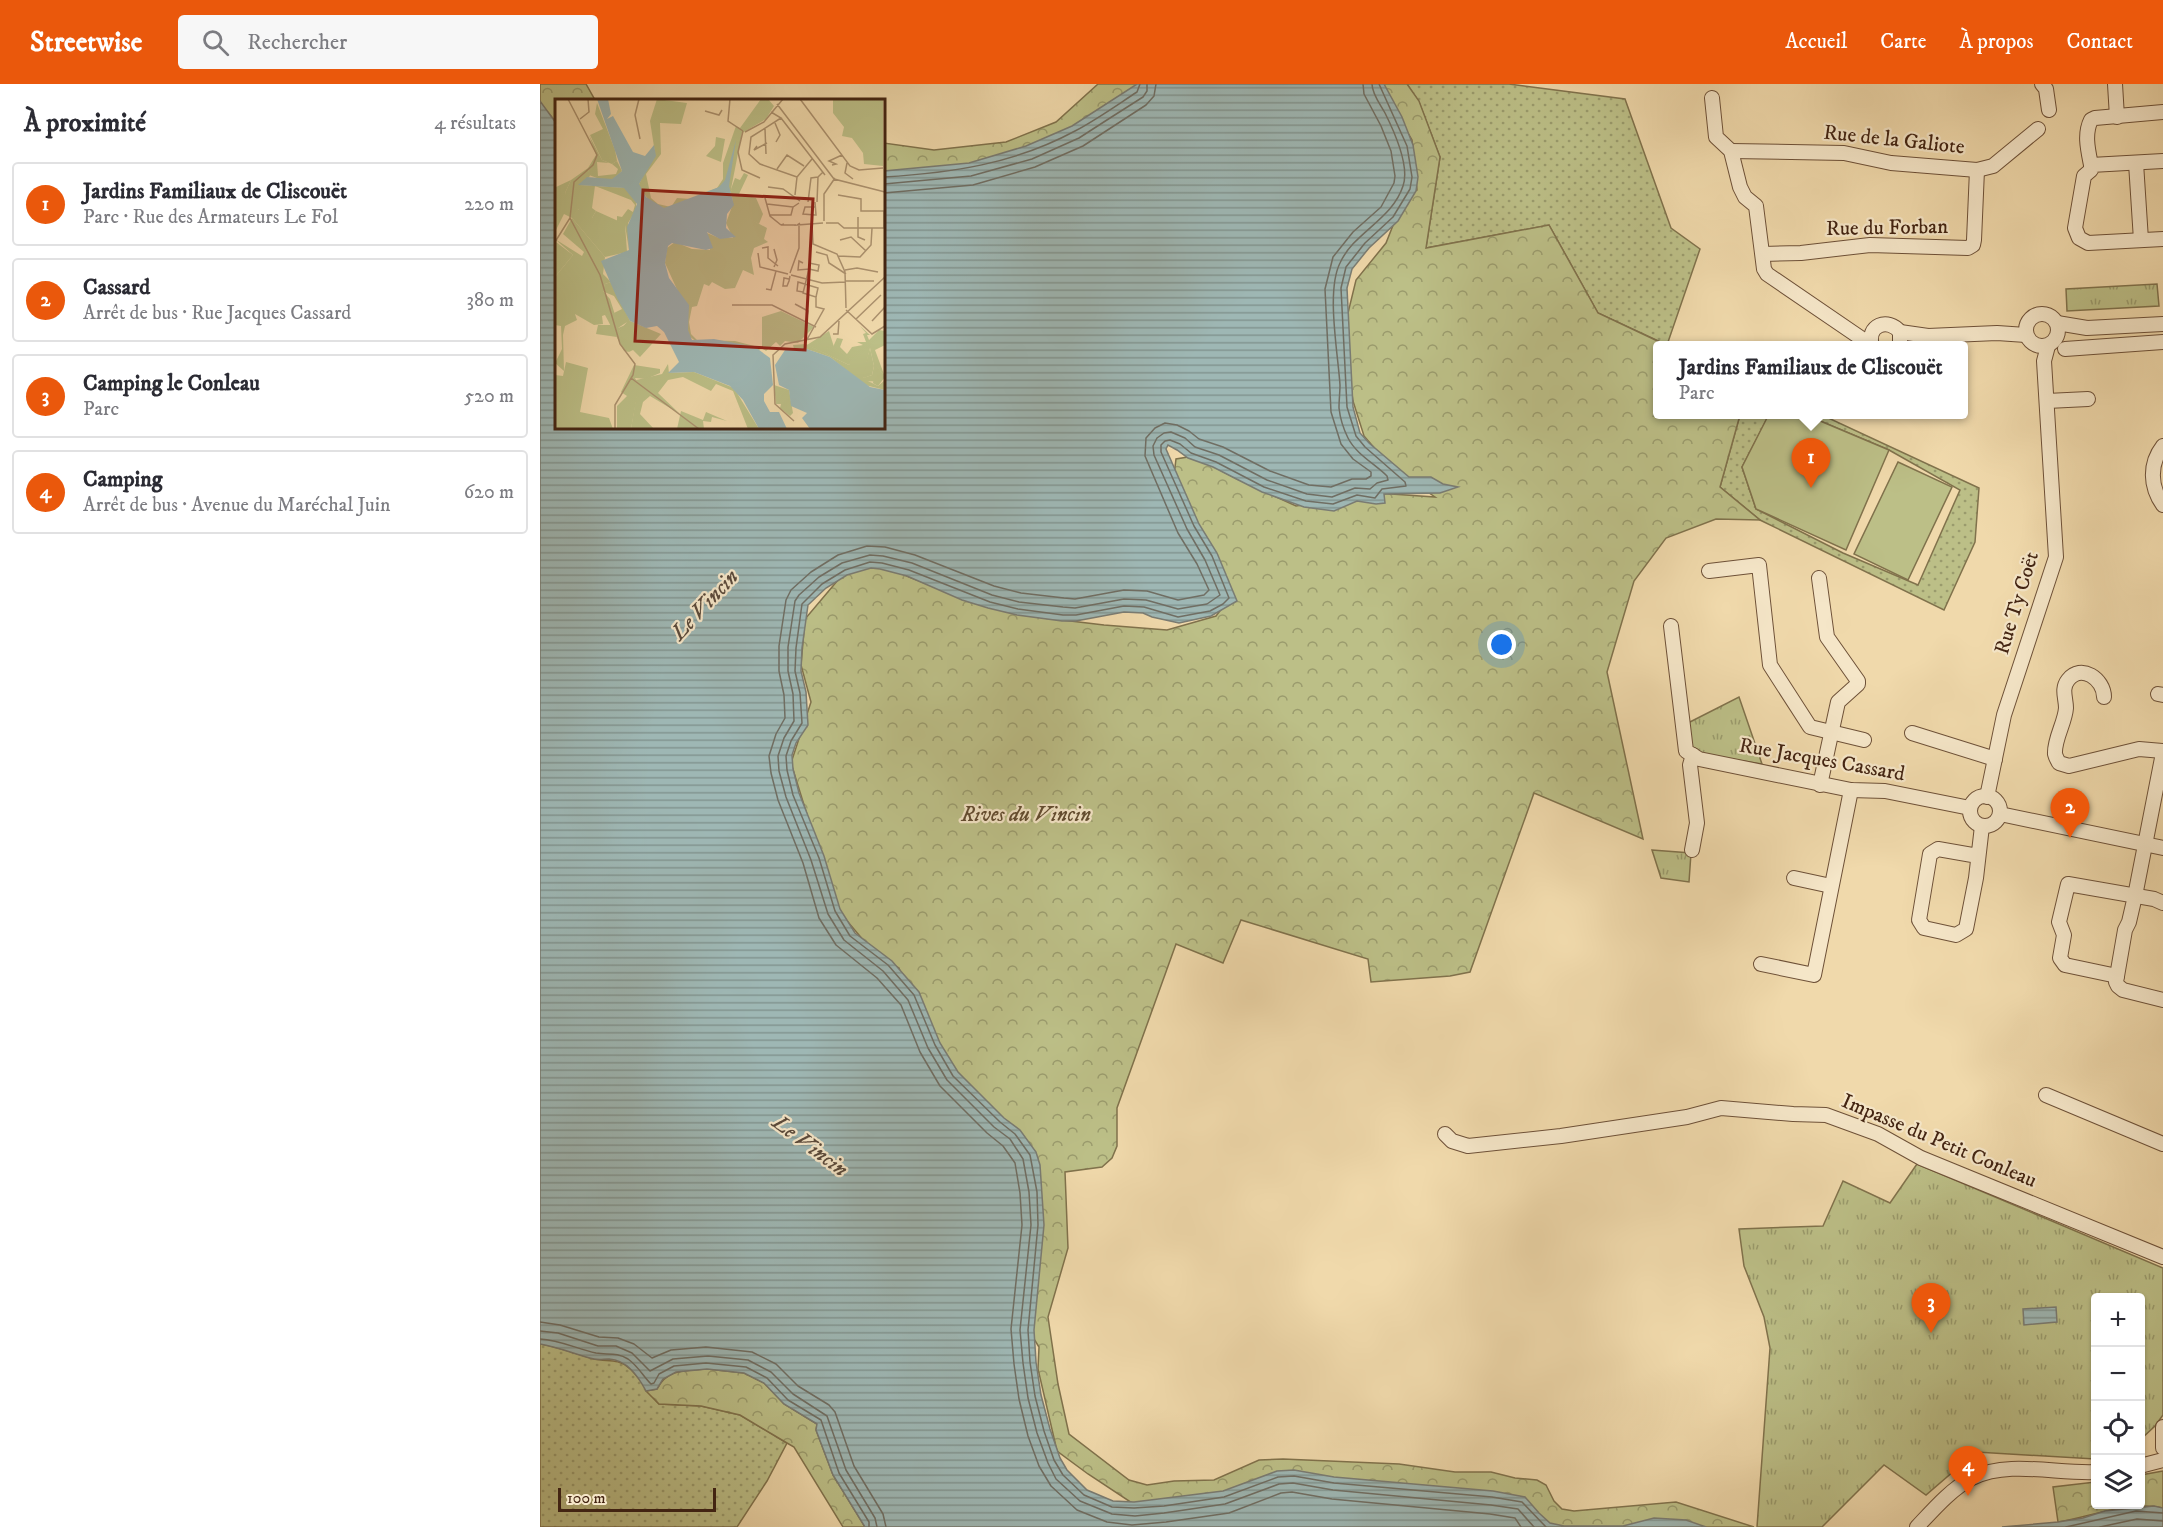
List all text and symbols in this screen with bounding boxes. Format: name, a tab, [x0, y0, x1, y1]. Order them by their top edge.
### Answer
search box	[178, 15, 598, 69]
text: Streetwise	[30, 25, 142, 60]
icon: search	[199, 26, 232, 59]
text: Rechercher	[247, 29, 347, 56]
text: Accueil	[1785, 29, 1847, 55]
text: Carte	[1880, 29, 1926, 55]
text: À propos	[1959, 29, 2034, 55]
text: Contact	[2067, 29, 2133, 55]
inset map	[555, 99, 885, 429]
text: À proximité	[24, 107, 146, 140]
text: 4 résultats	[434, 111, 516, 136]
street label: Rue de la Galiote	[1822, 120, 1966, 160]
text: Jardins Familiaux de Cliscouët	[83, 178, 347, 205]
text: 1	[42, 192, 49, 217]
text: 220 m	[464, 192, 514, 217]
text: Parc · Rue des Armateurs Le Fol	[83, 205, 338, 230]
street label: Rue du Forban	[1826, 214, 1948, 242]
text: Cassard	[83, 274, 150, 301]
text: 2	[41, 288, 50, 313]
text: 380 m	[466, 288, 514, 313]
text: Arrêt de bus · Rue Jacques Cassard	[83, 301, 351, 326]
popup	[1653, 341, 1968, 419]
text: Jardins Familiaux de Cliscouët	[1678, 354, 1943, 381]
text: Camping le Conleau	[83, 370, 260, 397]
text: Parc	[1678, 381, 1715, 406]
text: 3	[42, 384, 49, 409]
text: 520 m	[464, 384, 514, 409]
text: Parc	[83, 397, 119, 422]
pin: 1	[1792, 438, 1830, 488]
text: Camping	[83, 466, 162, 493]
text: 4	[40, 480, 51, 505]
text: 620 m	[464, 480, 514, 505]
text: Arrêt de bus · Avenue du Maréchal Juin	[83, 493, 390, 518]
street label: Rue Ty Coët	[1989, 548, 2045, 658]
water label: Le Vincin	[664, 564, 745, 648]
your location	[1487, 630, 1516, 659]
street label: Rue Jacques Cassard	[1737, 733, 1907, 787]
pin: 2	[2050, 788, 2090, 838]
park label: Rives du Vincin	[960, 802, 1091, 828]
street label: Impasse du Petit Conleau	[1838, 1088, 2040, 1194]
water label: Le Vincin	[765, 1108, 853, 1183]
pin: 3	[1912, 1284, 1950, 1333]
map controls	[2091, 1293, 2145, 1509]
button: +	[2091, 1293, 2145, 1347]
button: −	[2091, 1347, 2145, 1401]
button: locate	[2091, 1401, 2145, 1455]
pin: 4	[1948, 1446, 1988, 1496]
button: layers	[2091, 1455, 2145, 1509]
scale bar	[558, 1485, 716, 1512]
text: 100 m	[567, 1488, 606, 1508]

